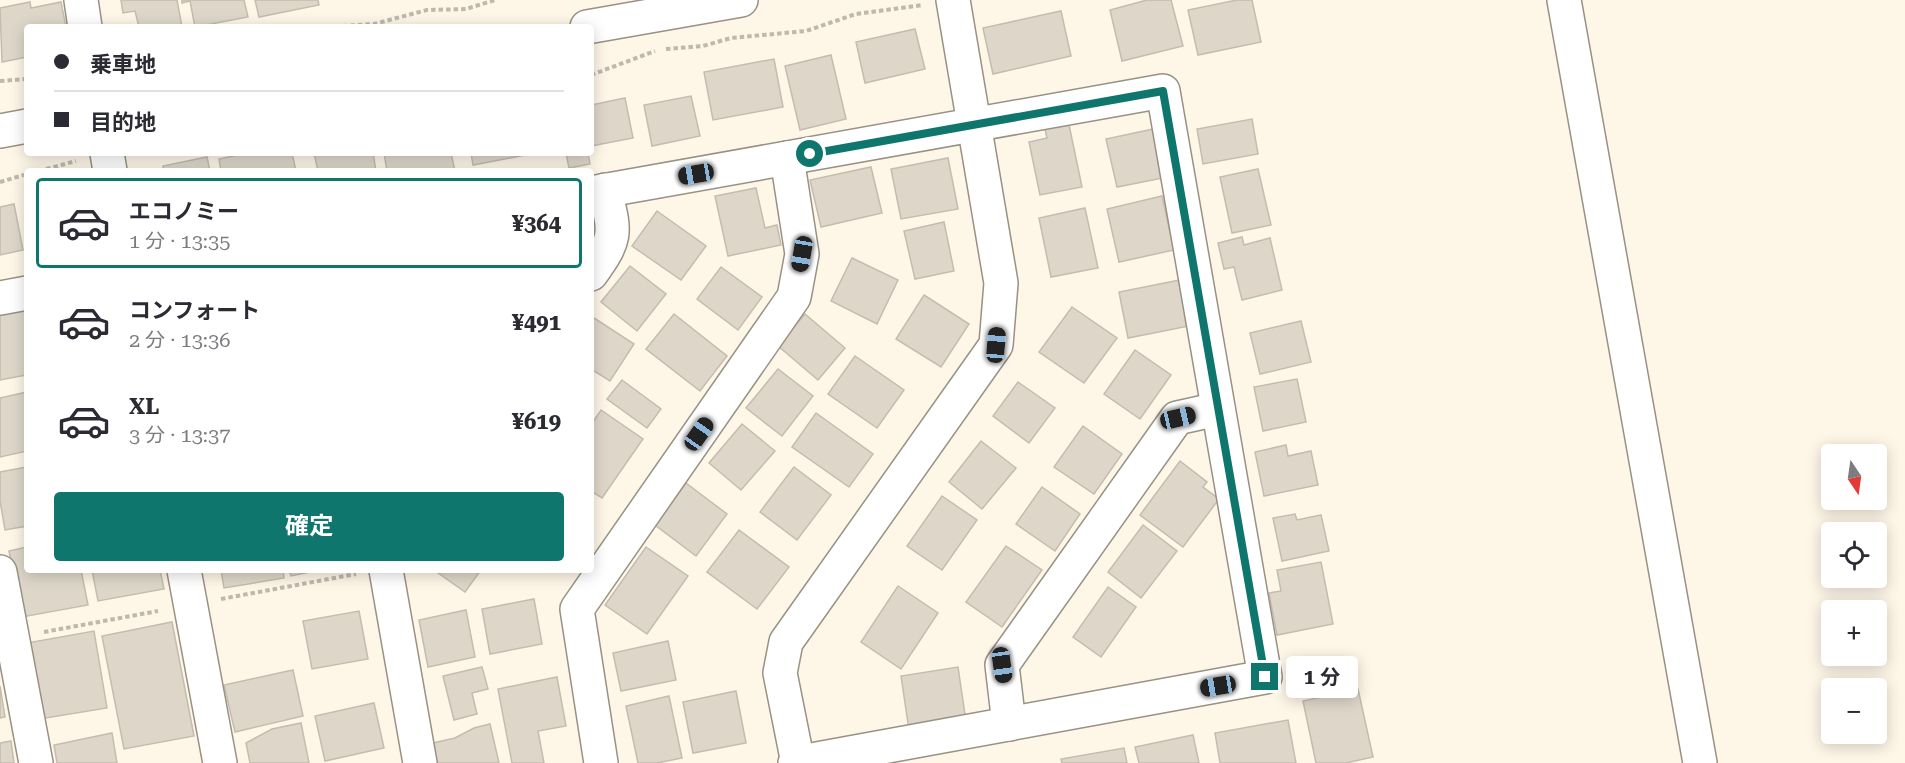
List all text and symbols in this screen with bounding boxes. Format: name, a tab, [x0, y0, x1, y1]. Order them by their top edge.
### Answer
text: 乗車地	[90, 52, 156, 77]
text: 目的地	[90, 110, 156, 135]
route start	[796, 140, 823, 167]
car	[677, 162, 715, 186]
icon: car	[57, 196, 111, 250]
text: エコノミー	[129, 199, 239, 224]
text: ¥364	[512, 211, 561, 236]
text: 1 分 · 13:35	[129, 229, 230, 253]
car	[790, 235, 814, 273]
icon: car	[57, 295, 111, 349]
text: コンフォート	[129, 298, 260, 323]
text: ¥491	[512, 310, 561, 335]
car	[985, 326, 1007, 364]
text: 2 分 · 13:36	[129, 328, 230, 352]
icon: car	[57, 394, 111, 448]
text: XL	[129, 394, 159, 419]
car	[1158, 405, 1198, 431]
text: ¥619	[512, 409, 561, 434]
car	[681, 414, 717, 454]
text: 3 分 · 13:37	[129, 423, 230, 447]
north arrow	[1821, 444, 1887, 510]
map controls	[1821, 444, 1887, 744]
button: 確定	[54, 492, 564, 561]
button: locate	[1821, 522, 1887, 588]
button: +	[1821, 600, 1887, 666]
car	[991, 646, 1013, 684]
callout: 1 分	[1286, 656, 1358, 698]
route end	[1251, 663, 1278, 690]
text: 1 分	[1304, 665, 1340, 689]
car	[1199, 674, 1237, 698]
button: −	[1821, 678, 1887, 744]

